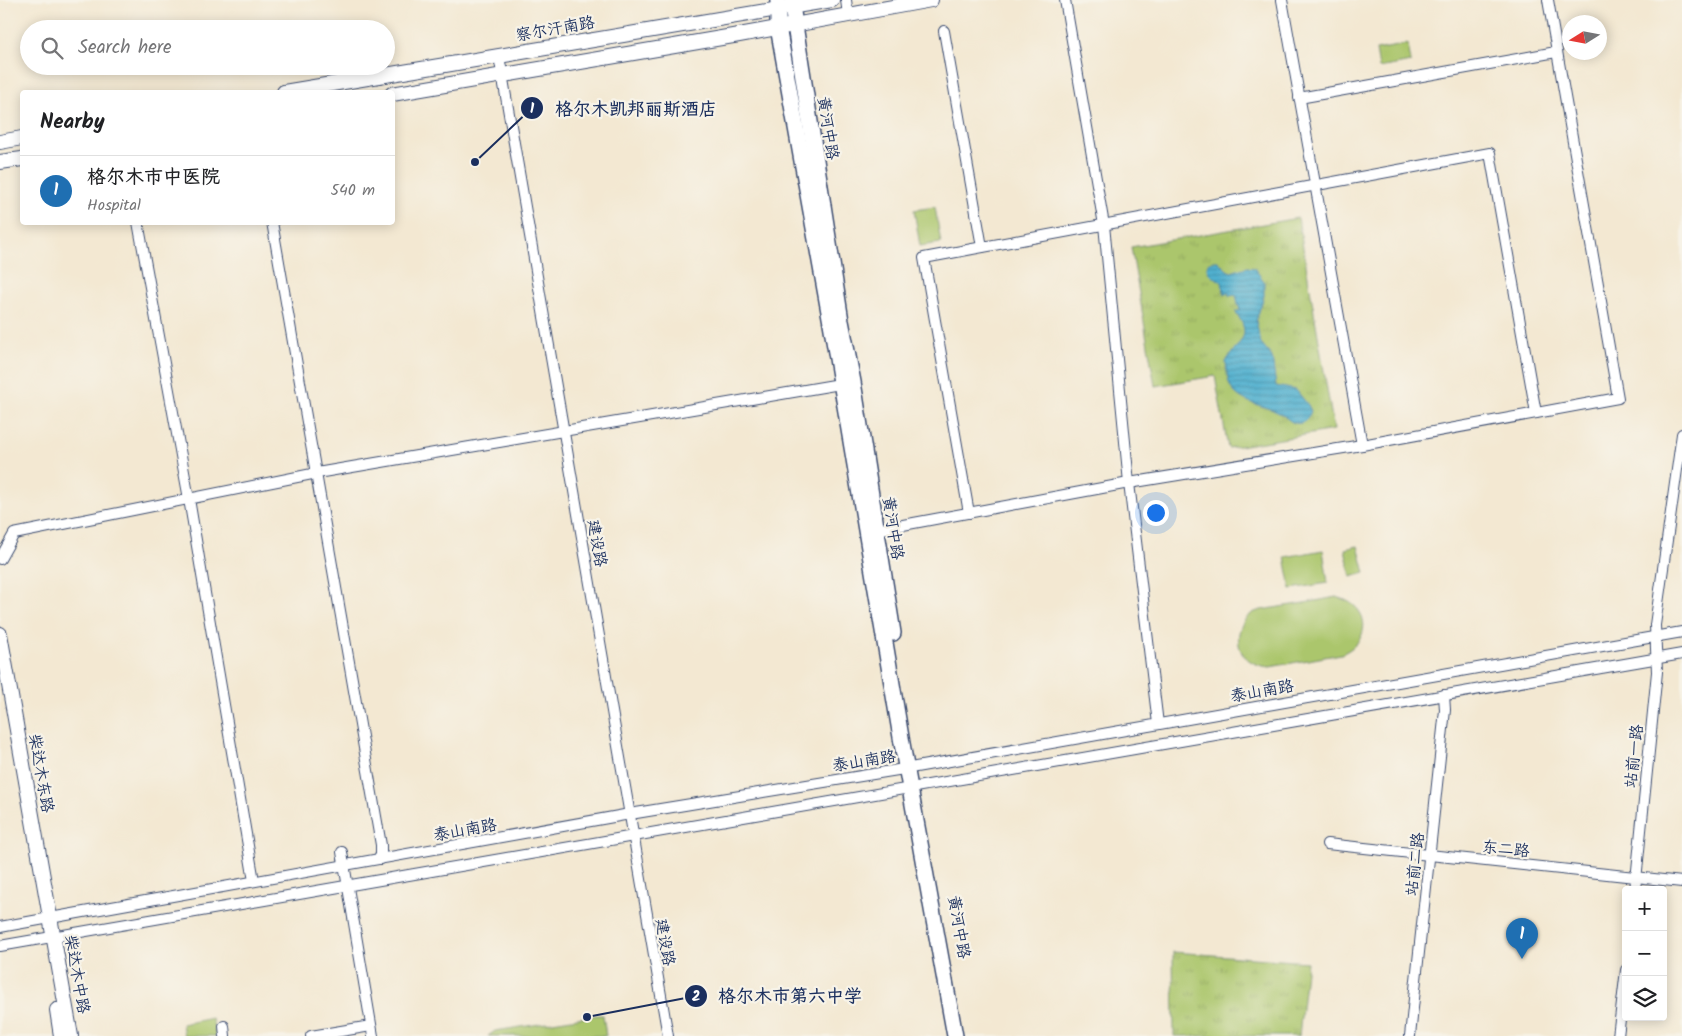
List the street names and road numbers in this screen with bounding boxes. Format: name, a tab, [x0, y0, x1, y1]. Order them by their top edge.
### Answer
street label: 察尔汗南路	[514, 10, 597, 49]
street label: 黄河中路	[810, 95, 845, 162]
street label: 黄河中路	[875, 495, 910, 562]
street label: 建设路	[580, 517, 613, 569]
street label: 泰山南路	[1229, 674, 1296, 709]
street label: 站前一路	[1619, 723, 1650, 789]
street label: 柴达木东路	[21, 732, 60, 815]
street label: 泰山南路	[831, 744, 898, 779]
street label: 泰山南路	[432, 813, 499, 848]
street label: 站前二路	[1400, 831, 1431, 897]
street label: 东二路	[1481, 835, 1531, 864]
street label: 黄河中路	[941, 894, 976, 961]
street label: 建设路	[648, 916, 681, 968]
street label: 柴达木中路	[57, 933, 96, 1016]

